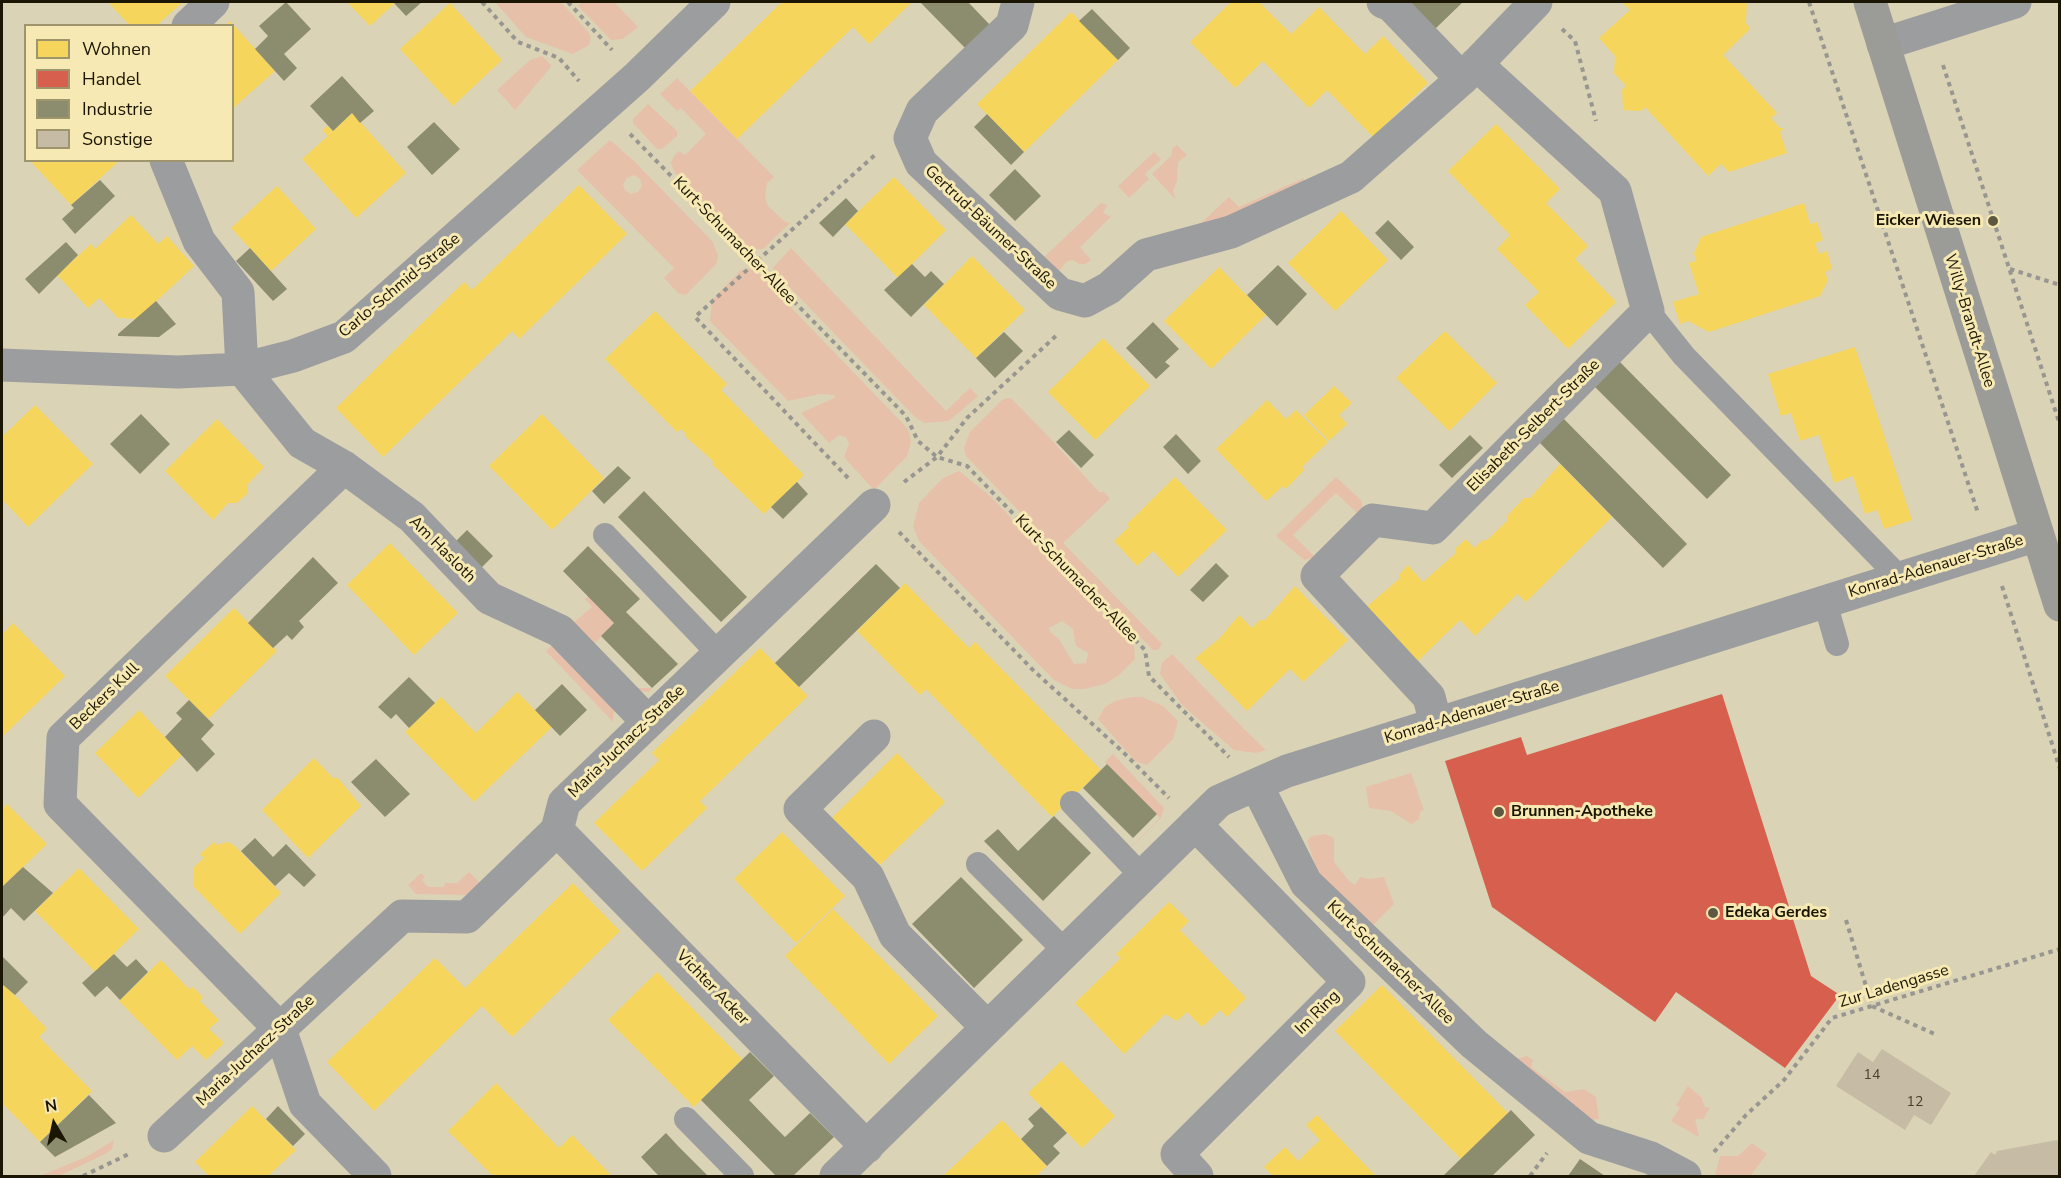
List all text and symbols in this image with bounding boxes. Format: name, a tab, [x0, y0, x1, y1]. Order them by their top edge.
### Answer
legend	[24, 24, 234, 162]
text: Wohnen	[82, 37, 151, 61]
text: Handel	[82, 67, 141, 91]
text: Industrie	[82, 97, 153, 121]
text: Sonstige	[82, 127, 152, 151]
street label: Gertrud-Bäumer-Straße	[920, 162, 1060, 294]
street label: Kurt-Schumacher-Allee	[668, 173, 800, 309]
place label: Eicker Wiesen	[1876, 211, 1981, 231]
marker: Eicker Wiesen	[1986, 214, 2000, 228]
street label: Carlo-Schmid-Straße	[335, 230, 465, 342]
street label: Willy-Brandt-Allee	[1940, 252, 1998, 390]
street label: Elisabeth-Selbert-Straße	[1464, 356, 1604, 496]
street label: Kurt-Schumacher-Allee	[1010, 511, 1142, 647]
street label: Am Hasloth	[405, 513, 479, 587]
street label: Konrad-Adenauer-Straße	[1846, 531, 2026, 603]
street label: Beckers Kull	[66, 659, 144, 735]
street label: Konrad-Adenauer-Straße	[1382, 677, 1562, 749]
street label: Maria-Juchacz-Straße	[565, 682, 689, 802]
place label: Brunnen-Apotheke	[1511, 802, 1653, 822]
marker: Brunnen-Apotheke	[1492, 805, 1506, 819]
street label: Kurt-Schumacher-Allee	[1322, 897, 1458, 1029]
place label: Edeka Gerdes	[1725, 903, 1827, 923]
marker: Edeka Gerdes	[1706, 906, 1720, 920]
street label: Vichter Acker	[672, 947, 752, 1029]
street label: Zur Ladengasse	[1837, 961, 1951, 1013]
street label: Im Ring	[1292, 987, 1344, 1039]
street label: Maria-Juchacz-Straße	[193, 991, 319, 1111]
house number: 14	[1864, 1068, 1880, 1084]
north arrow	[24, 1094, 84, 1154]
text: N	[44, 1094, 59, 1118]
house number: 12	[1907, 1095, 1923, 1111]

